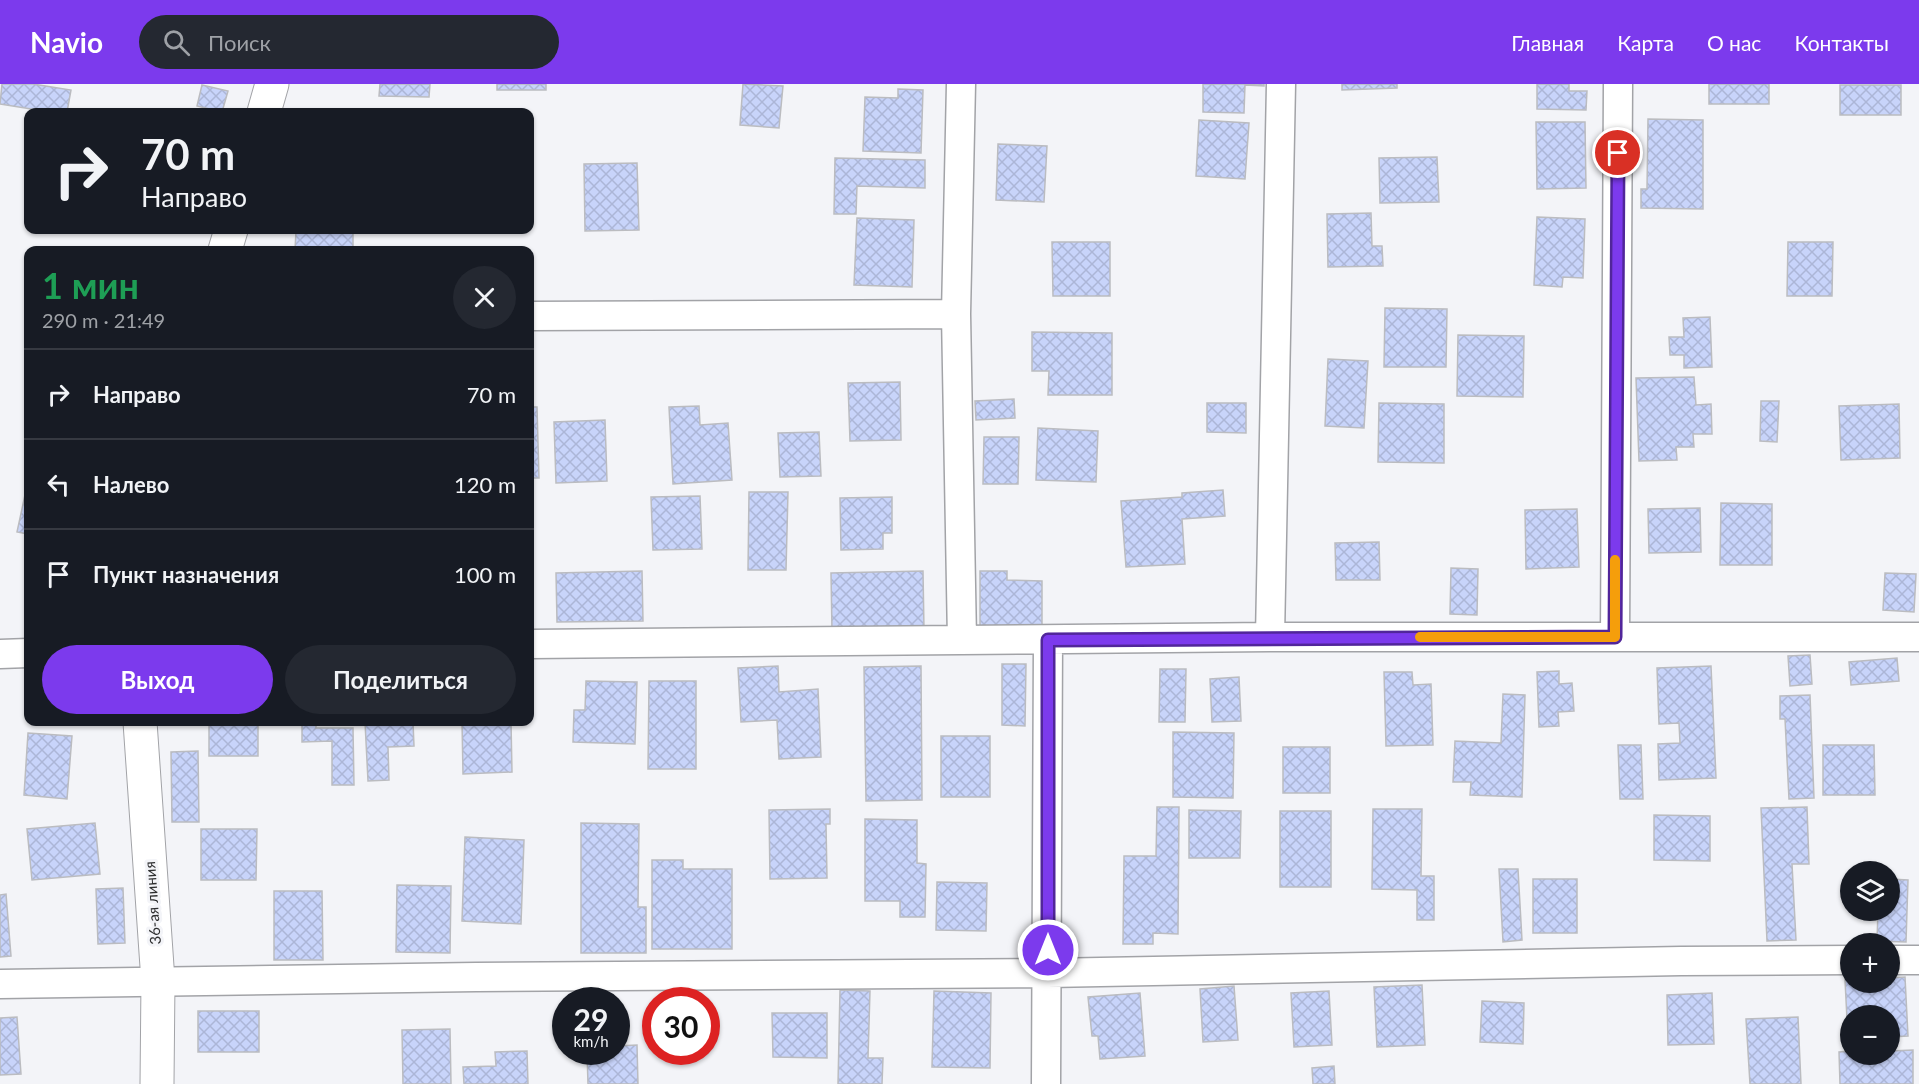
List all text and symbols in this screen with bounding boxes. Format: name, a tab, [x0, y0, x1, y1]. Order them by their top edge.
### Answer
search box	[139, 15, 559, 69]
text: Navio	[30, 25, 103, 59]
icon: search	[160, 26, 193, 59]
text: Поиск	[208, 29, 271, 56]
text: Главная	[1511, 30, 1584, 55]
text: Карта	[1617, 30, 1674, 55]
text: О нас	[1707, 30, 1761, 55]
text: Контакты	[1794, 30, 1889, 55]
pin	[1592, 127, 1643, 178]
text: 70 m	[141, 129, 235, 179]
icon: right	[42, 132, 120, 210]
icon: arrive	[1601, 136, 1634, 169]
text: Направо	[141, 180, 247, 213]
text: 1 мин	[42, 263, 139, 307]
button: close	[453, 266, 516, 329]
text: 290 m · 21:49	[42, 308, 165, 332]
icon: right	[42, 378, 75, 411]
text: Направо	[93, 381, 181, 408]
text: 70 m	[467, 381, 516, 408]
icon: left	[42, 468, 75, 501]
text: Налево	[93, 471, 169, 498]
text: 120 m	[454, 471, 516, 498]
icon: arrive	[42, 558, 75, 591]
text: Пункт назначения	[93, 561, 279, 588]
text: 100 m	[454, 561, 516, 588]
button: Выход	[42, 645, 273, 714]
button: Поделиться	[285, 645, 516, 714]
street label: 36-ая линия	[140, 861, 164, 945]
map controls	[1840, 861, 1900, 1065]
button: layers	[1840, 861, 1900, 921]
position arrow	[1016, 918, 1080, 982]
button: +	[1840, 933, 1900, 993]
speed limit sign: 30	[642, 987, 720, 1065]
text: 29	[574, 1001, 608, 1037]
button: −	[1840, 1005, 1900, 1065]
text: km/h	[573, 1032, 609, 1050]

